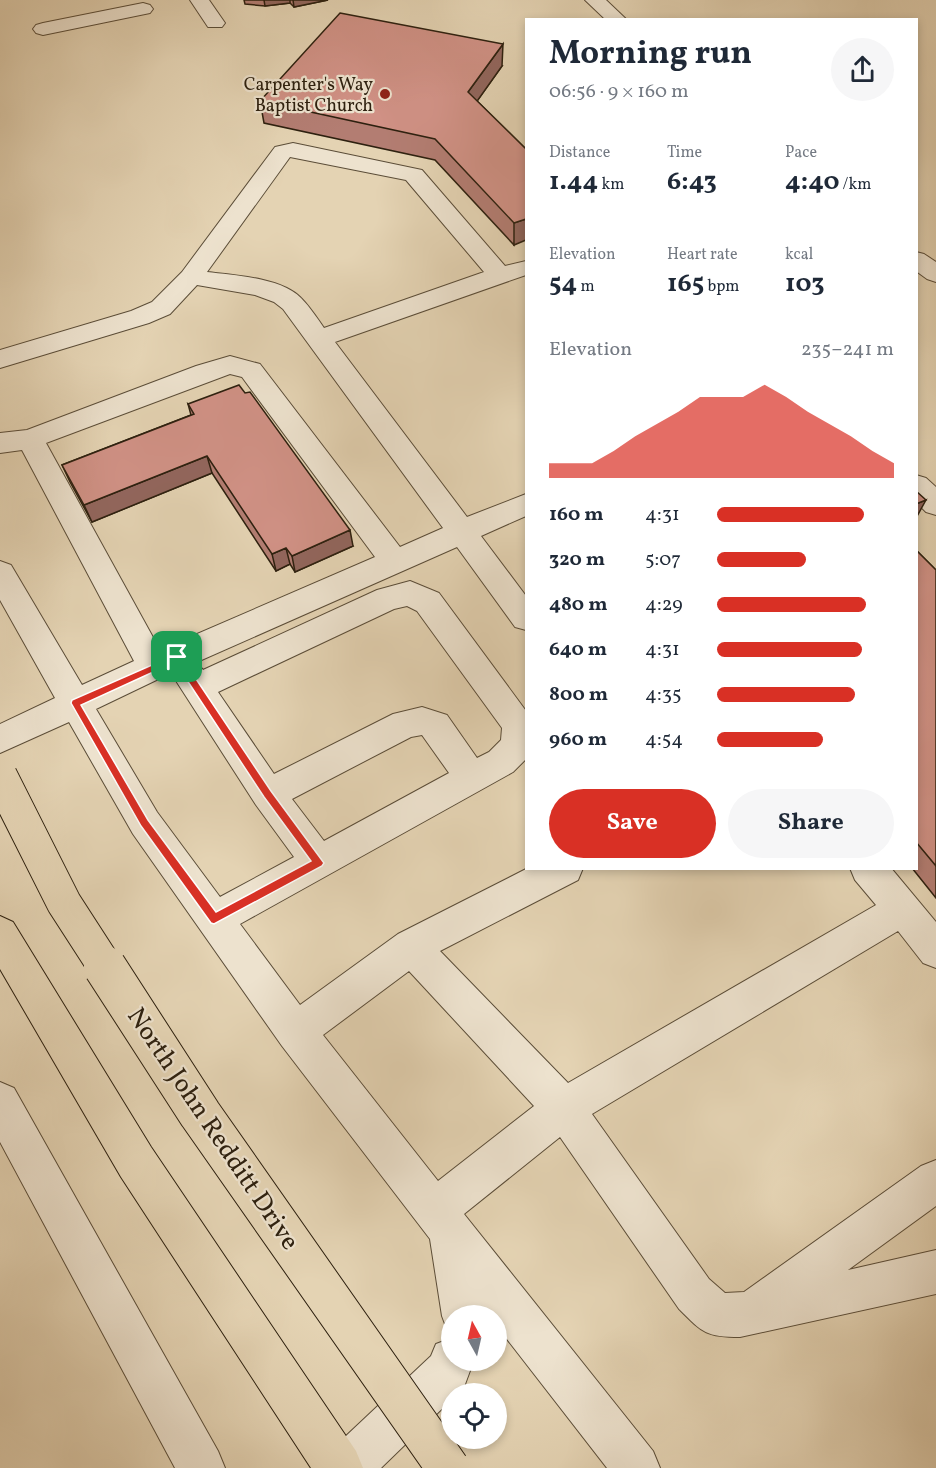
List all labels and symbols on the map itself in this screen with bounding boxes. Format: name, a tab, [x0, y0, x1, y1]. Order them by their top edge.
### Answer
place label: Carpenter's Way Baptist Church	[244, 73, 373, 119]
marker: Carpenter's Way Baptist Church	[378, 87, 392, 101]
pin	[151, 631, 202, 682]
street label: North John Redditt Drive	[118, 1001, 307, 1258]
north arrow	[441, 1305, 507, 1371]

